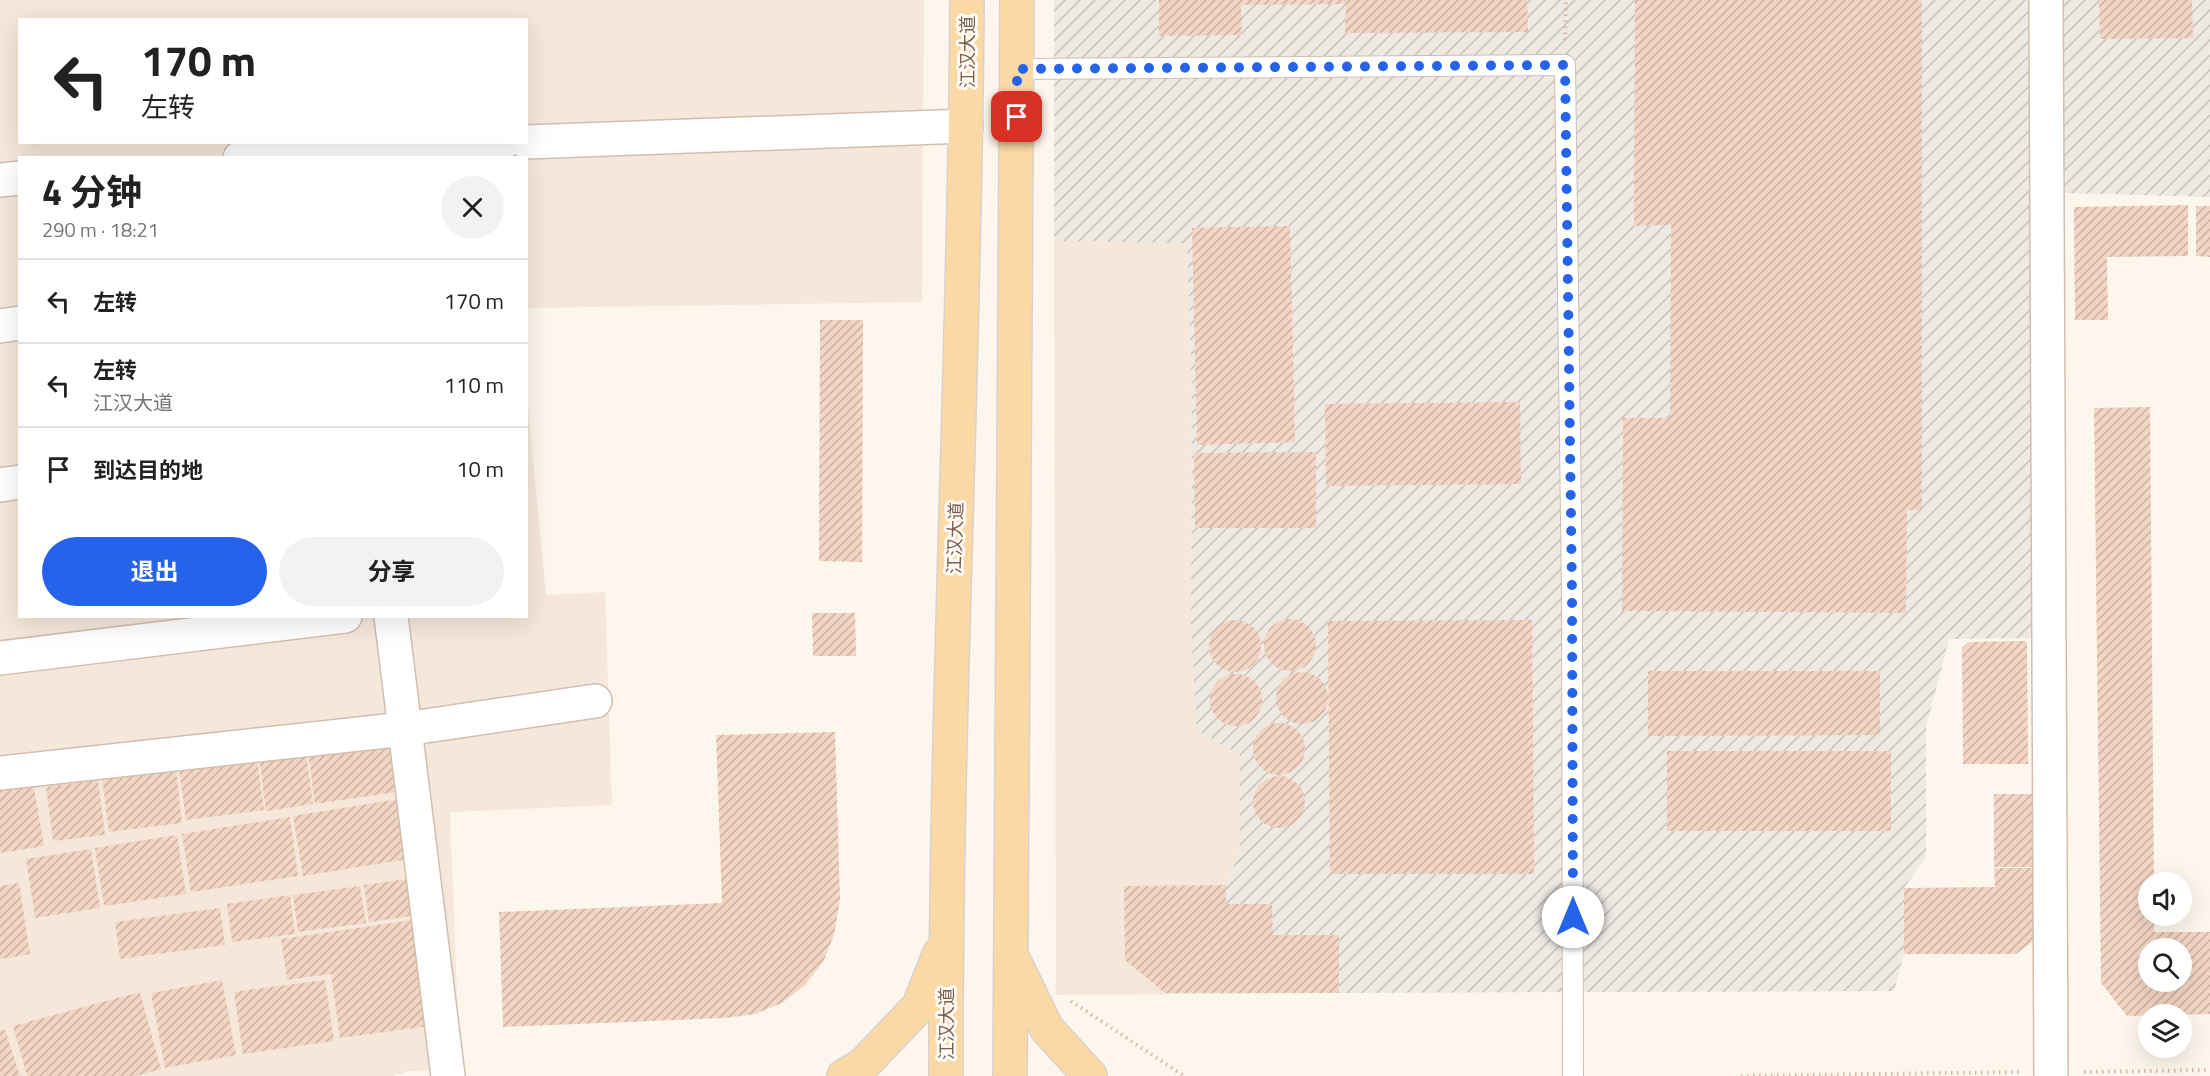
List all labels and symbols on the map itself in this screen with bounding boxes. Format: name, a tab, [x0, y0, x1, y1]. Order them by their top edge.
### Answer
street label: 江汉大道	[954, 16, 981, 88]
pin	[991, 91, 1042, 142]
street label: 江汉大道	[940, 502, 970, 574]
position arrow	[1541, 885, 1605, 949]
street label: 江汉大道	[933, 988, 960, 1060]

